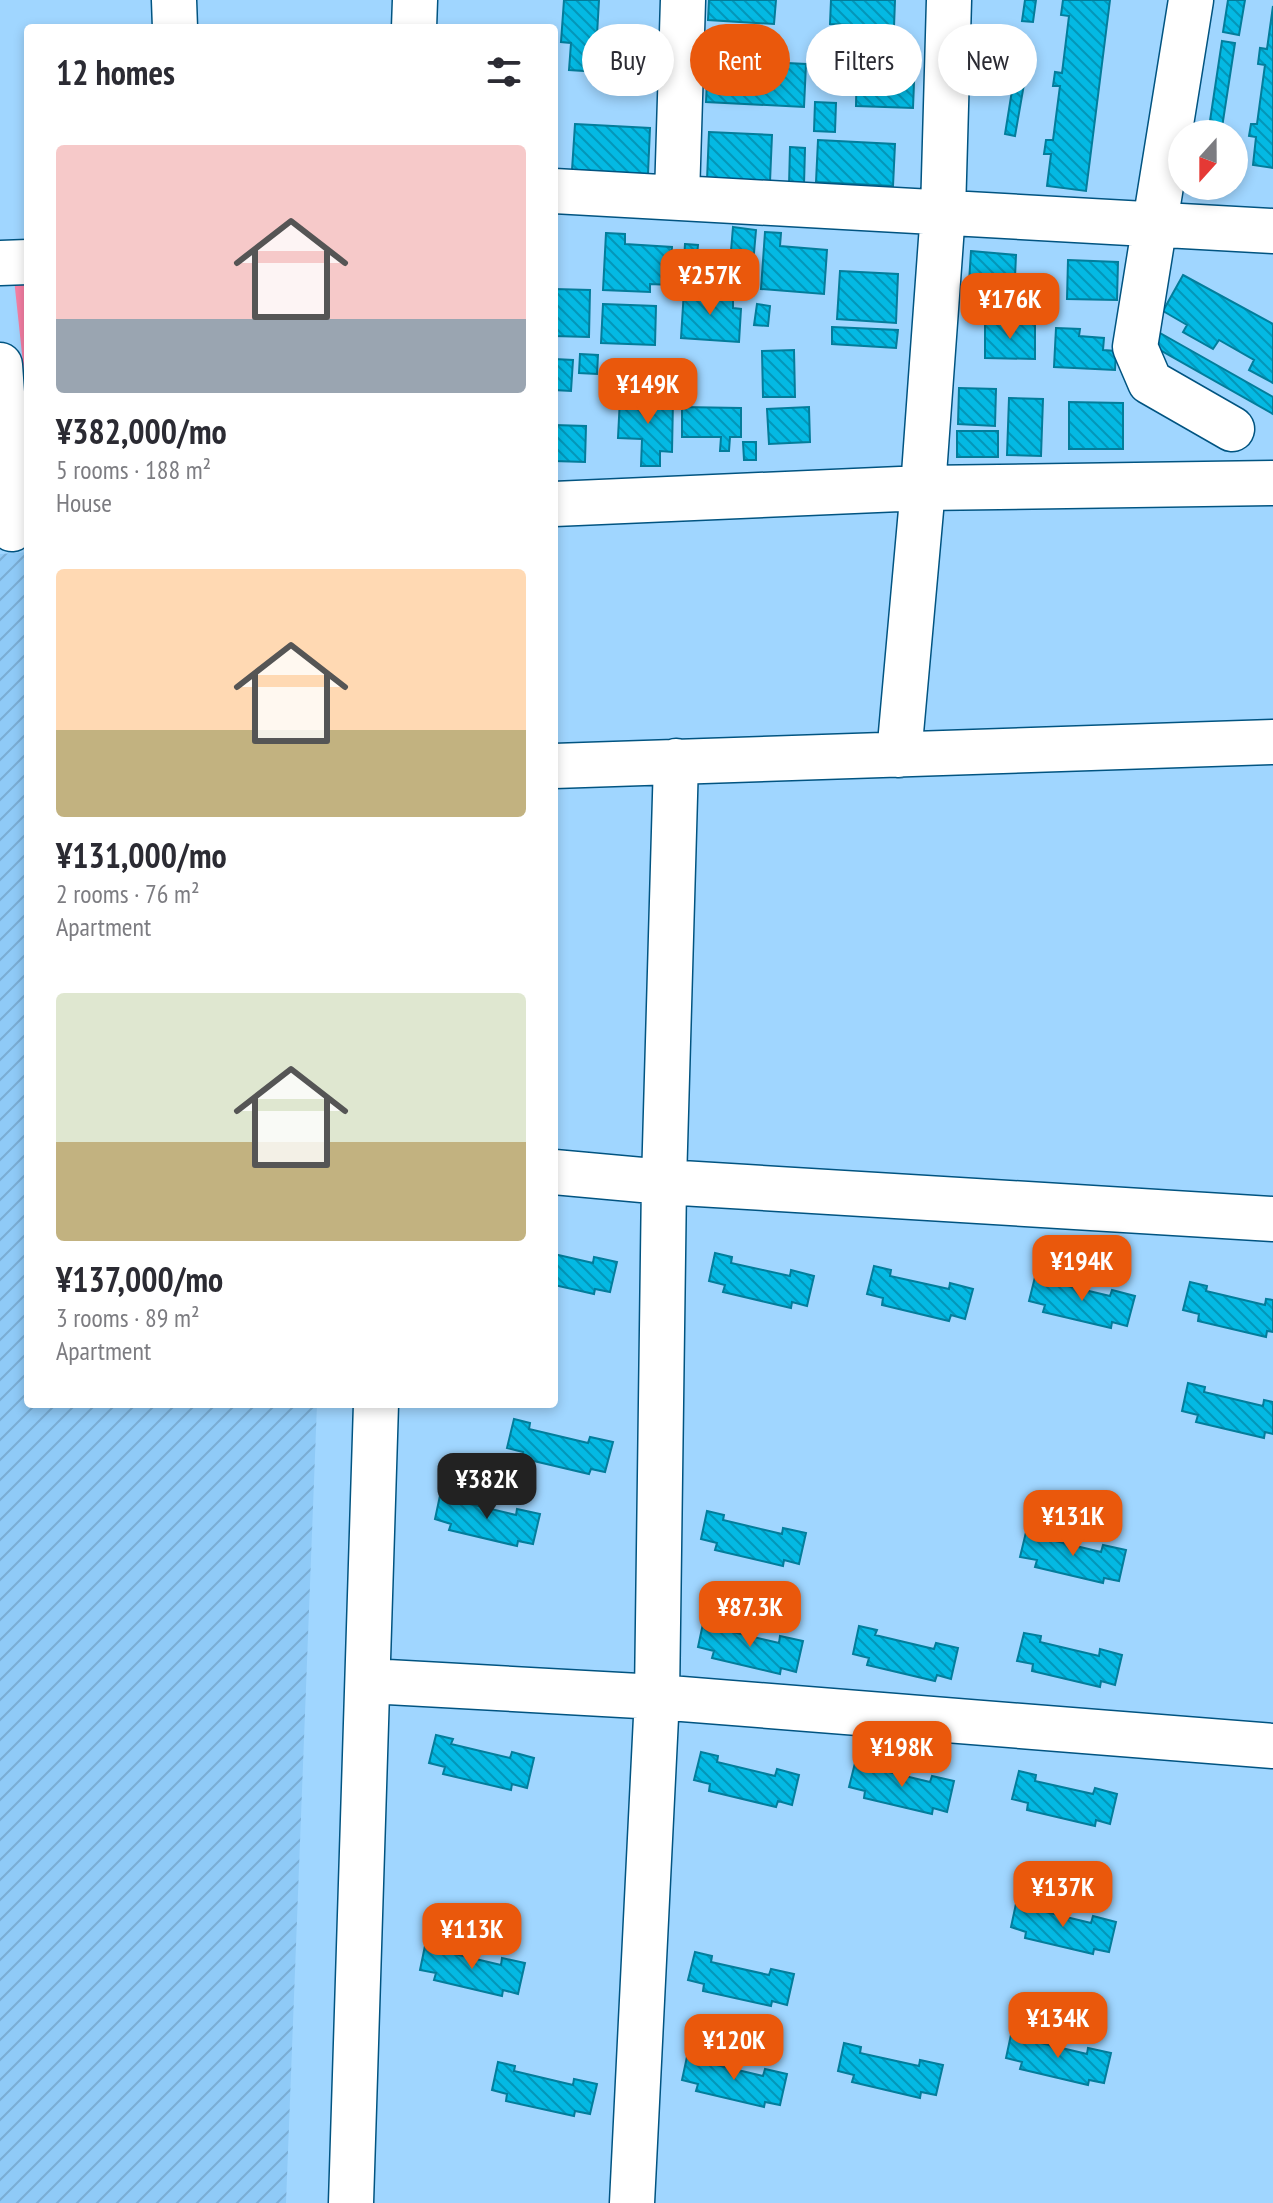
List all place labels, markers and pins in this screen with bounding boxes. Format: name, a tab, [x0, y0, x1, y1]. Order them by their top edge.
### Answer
pin: ¥257K	[654, 249, 766, 317]
pin: ¥176K	[954, 273, 1066, 341]
pin: ¥149K	[592, 358, 704, 426]
pin: ¥194K	[1026, 1235, 1138, 1303]
pin: ¥382K	[431, 1453, 543, 1521]
pin: ¥131K	[1017, 1490, 1129, 1558]
pin: ¥87.3K	[685, 1581, 815, 1649]
pin: ¥198K	[846, 1721, 958, 1789]
pin: ¥137K	[1007, 1861, 1119, 1929]
pin: ¥113K	[416, 1903, 528, 1971]
pin: ¥134K	[1002, 1992, 1114, 2060]
pin: ¥120K	[678, 2014, 790, 2082]

